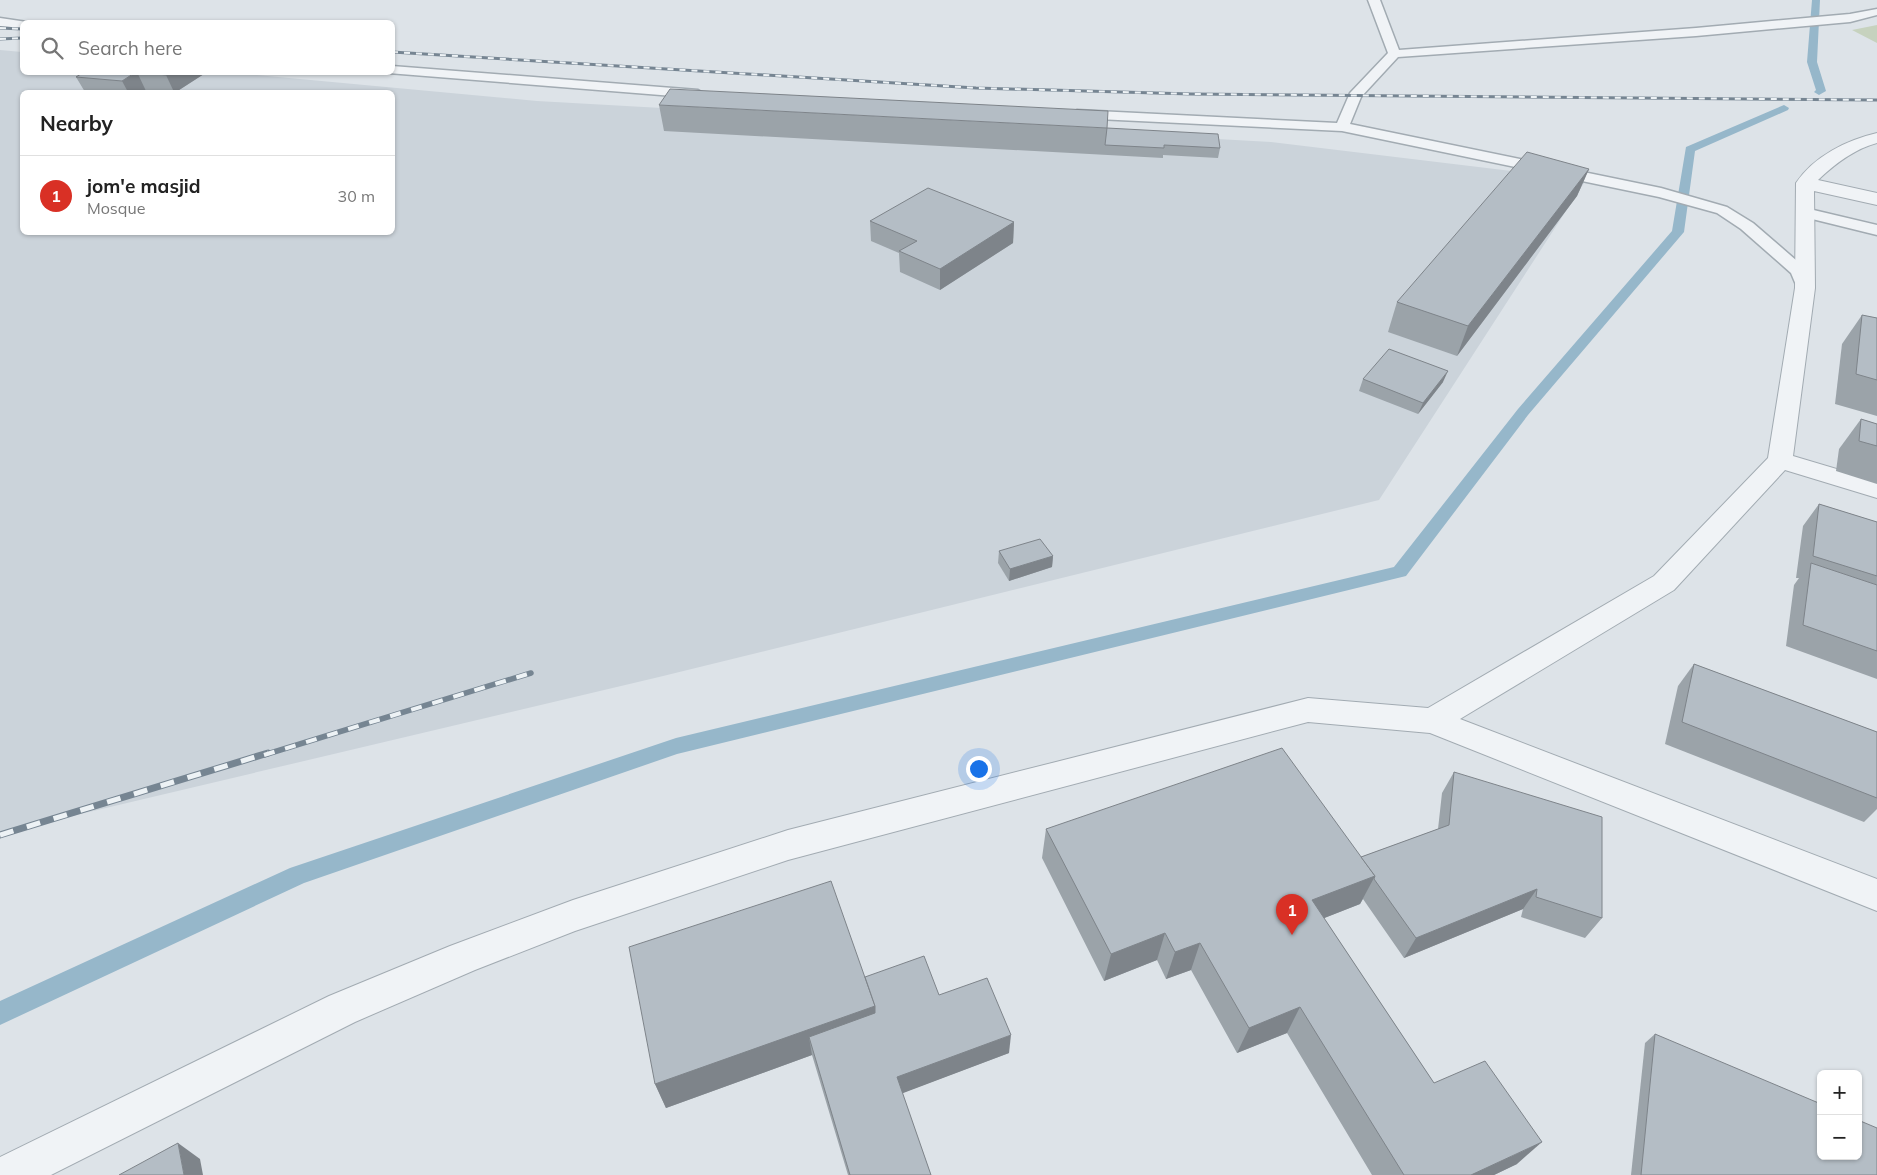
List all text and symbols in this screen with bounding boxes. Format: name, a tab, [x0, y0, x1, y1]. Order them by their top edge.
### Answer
search box	[20, 20, 395, 75]
icon: search	[38, 34, 66, 62]
text: Search here	[78, 36, 182, 60]
text: Nearby	[40, 110, 113, 136]
text: jom'e masjid	[87, 174, 201, 198]
text: 1	[51, 186, 61, 206]
text: 30 m	[338, 186, 375, 206]
text: Mosque	[87, 198, 145, 218]
your location	[966, 756, 992, 782]
pin: 1	[1276, 894, 1308, 935]
map controls	[1817, 1070, 1862, 1160]
button: +	[1817, 1070, 1862, 1115]
button: −	[1817, 1115, 1862, 1160]

